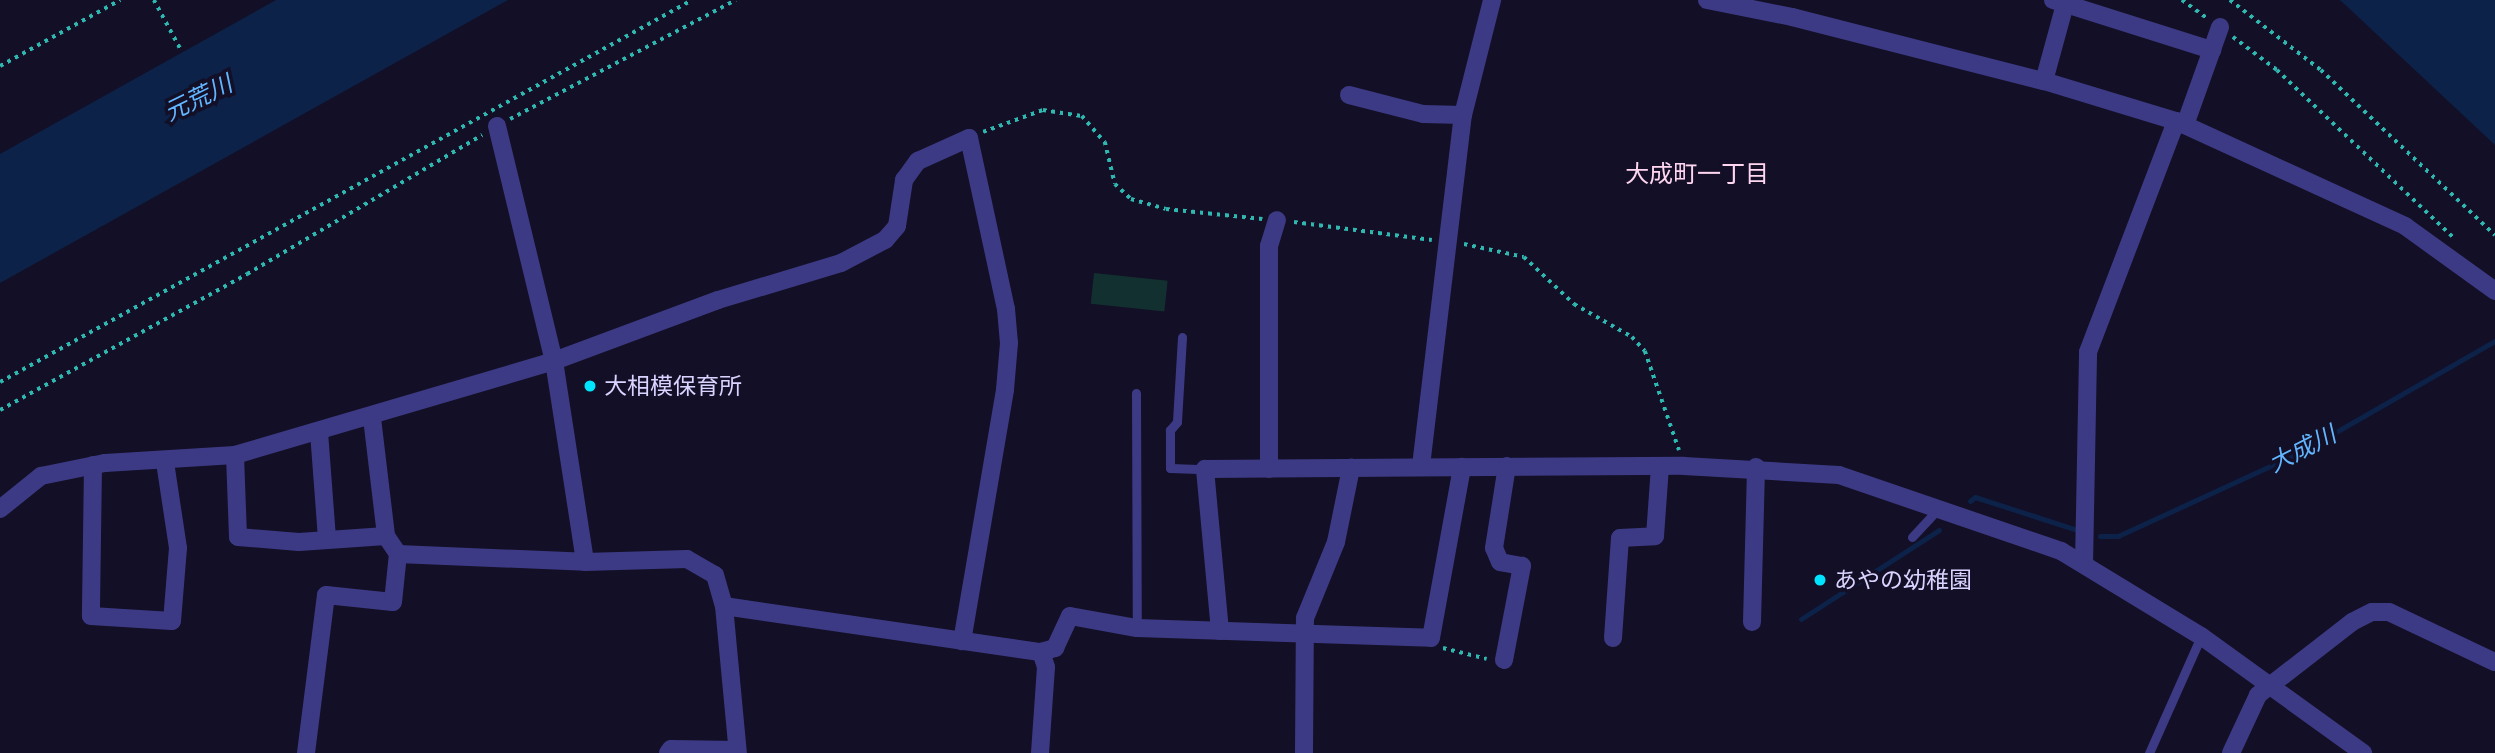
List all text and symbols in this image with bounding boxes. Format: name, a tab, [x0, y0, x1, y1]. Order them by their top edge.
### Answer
water label: 元荒川	[159, 69, 237, 127]
district label: 大成町一丁目	[1625, 160, 1769, 188]
place label: 大相模保育所	[604, 372, 742, 400]
marker: 大相模保育所	[582, 378, 598, 394]
water label: 大成川	[2263, 420, 2341, 478]
place label: あやの幼稚園	[1834, 566, 1972, 594]
marker: あやの幼稚園	[1812, 572, 1828, 588]

